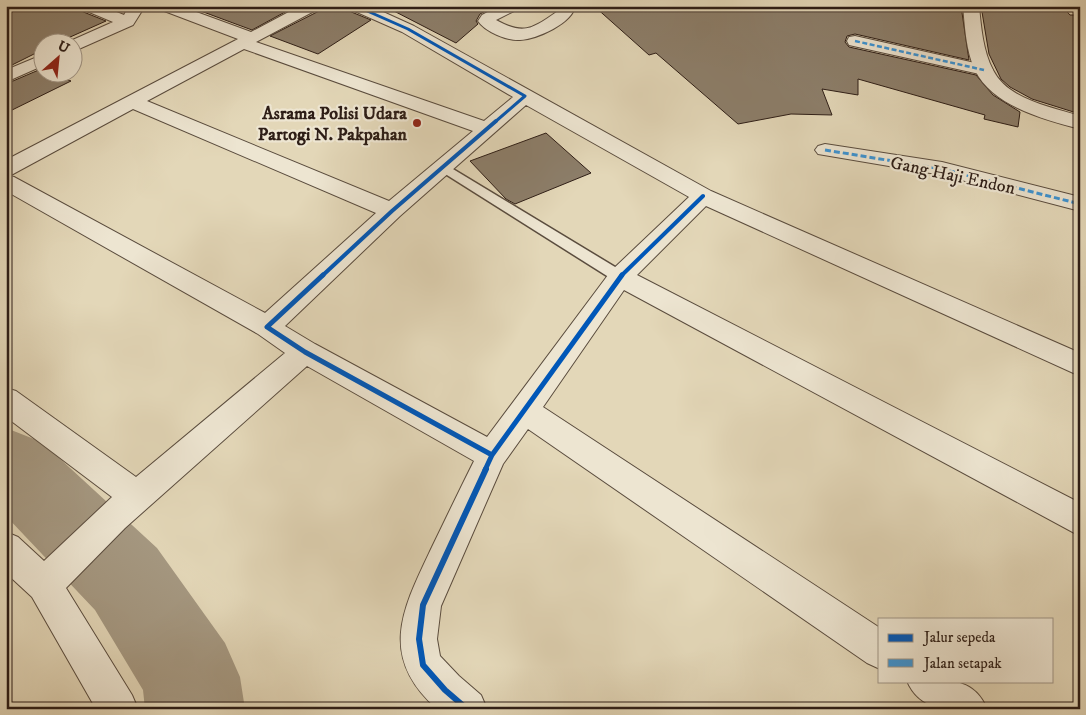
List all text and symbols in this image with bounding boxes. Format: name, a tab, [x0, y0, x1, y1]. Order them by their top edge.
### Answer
north arrow	[32, 32, 82, 82]
text: U	[55, 37, 73, 58]
place label: Asrama Polisi Udara Partogi N. Pakpahan	[258, 103, 408, 146]
marker: Asrama Polisi Udara Partogi N. Pakpahan	[411, 117, 423, 129]
street label: Gang Haji Endon	[888, 152, 1018, 200]
legend	[878, 618, 1054, 682]
text: Jalur sepeda	[922, 628, 996, 647]
text: Jalan setapak	[922, 654, 1002, 673]

